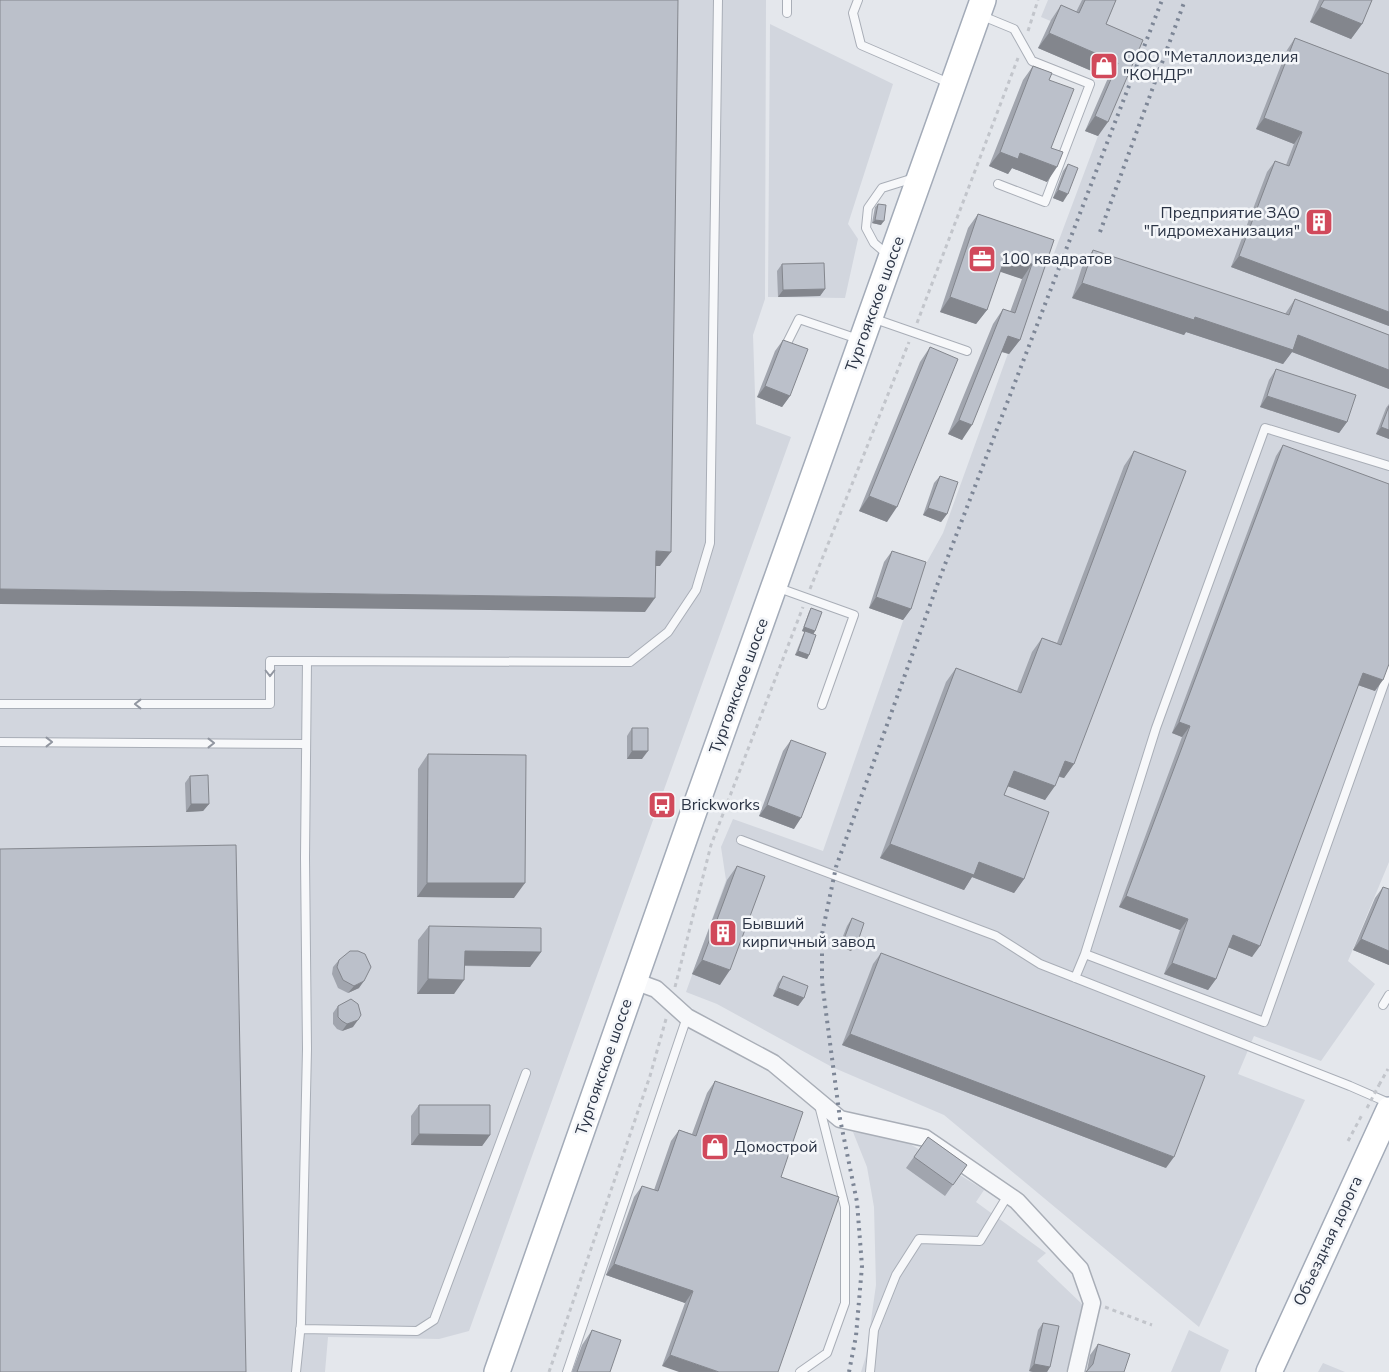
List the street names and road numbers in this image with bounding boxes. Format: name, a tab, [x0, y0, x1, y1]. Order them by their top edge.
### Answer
street label: Тургоякское шоссе	[840, 233, 910, 375]
street label: Тургоякское шоссе	[704, 615, 774, 757]
street label: Тургоякское шоссе	[570, 996, 638, 1138]
street label: Объездная дорога	[1288, 1173, 1368, 1309]

